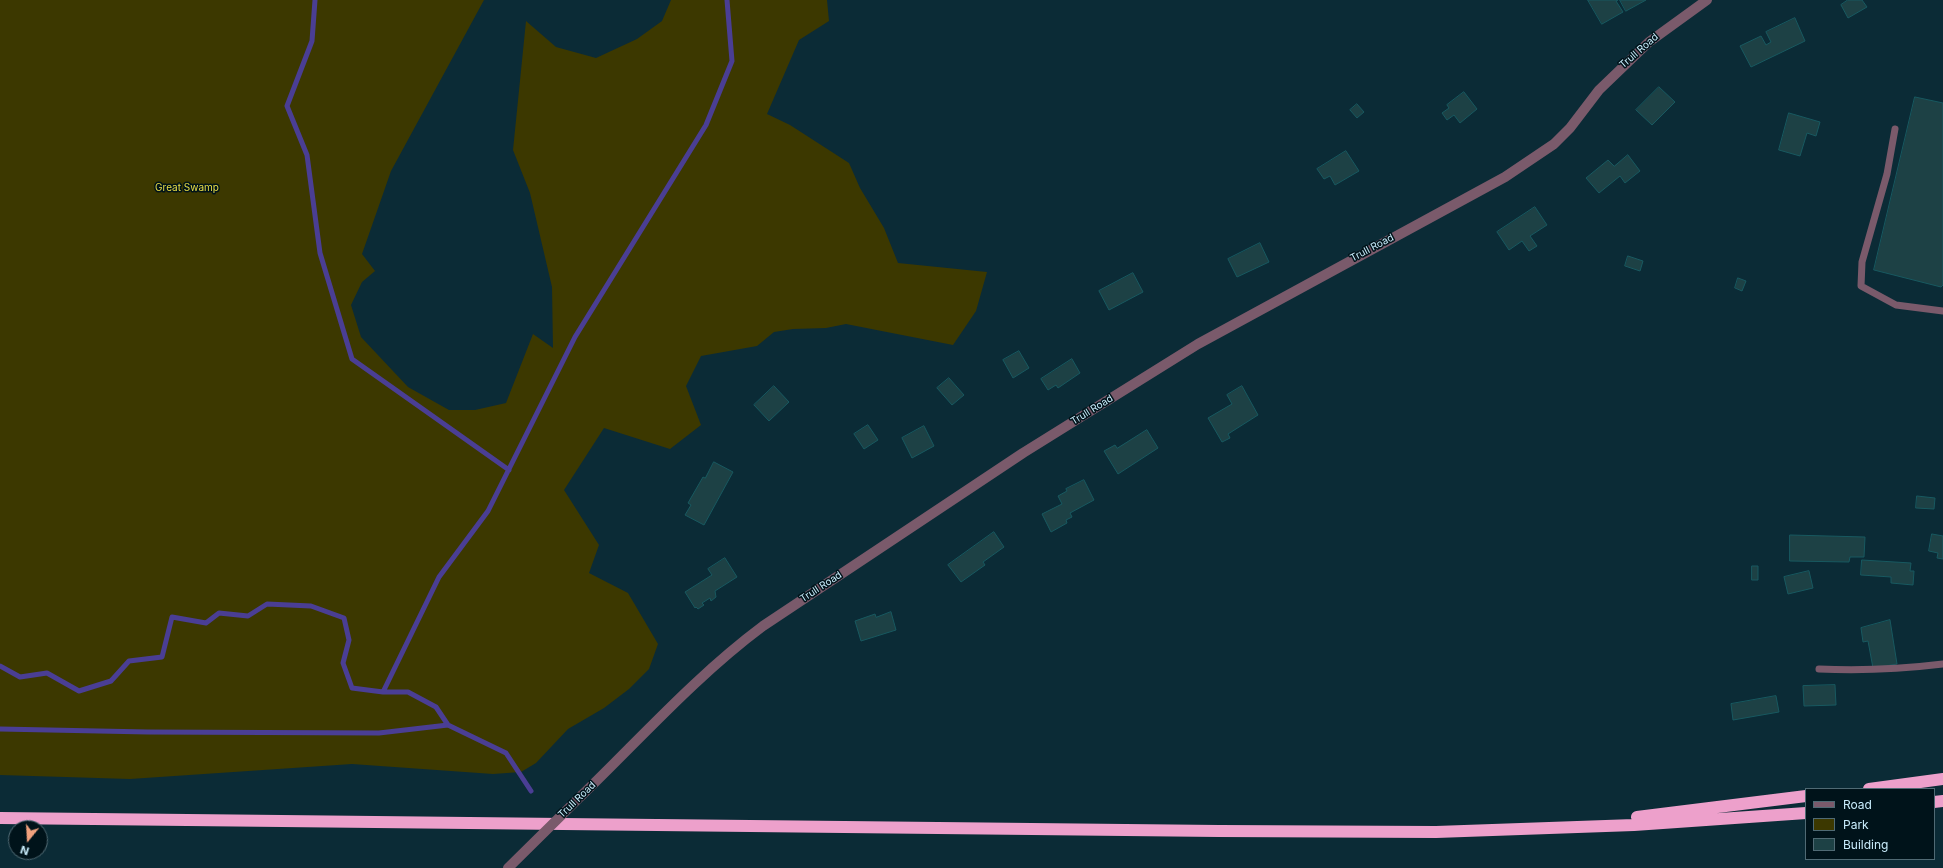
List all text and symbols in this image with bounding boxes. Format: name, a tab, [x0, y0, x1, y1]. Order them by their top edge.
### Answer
street label: Trull Road	[1617, 31, 1661, 71]
park label: Great Swamp	[155, 182, 219, 194]
street label: Trull Road	[1348, 232, 1396, 264]
street label: Trull Road	[1069, 392, 1115, 428]
street label: Trull Road	[798, 569, 844, 605]
street label: Trull Road	[556, 779, 598, 821]
legend	[1805, 788, 1935, 860]
text: Road	[1843, 797, 1872, 812]
text: Park	[1843, 817, 1869, 832]
north arrow	[8, 820, 48, 860]
text: Building	[1843, 837, 1888, 852]
text: N	[18, 843, 31, 858]

